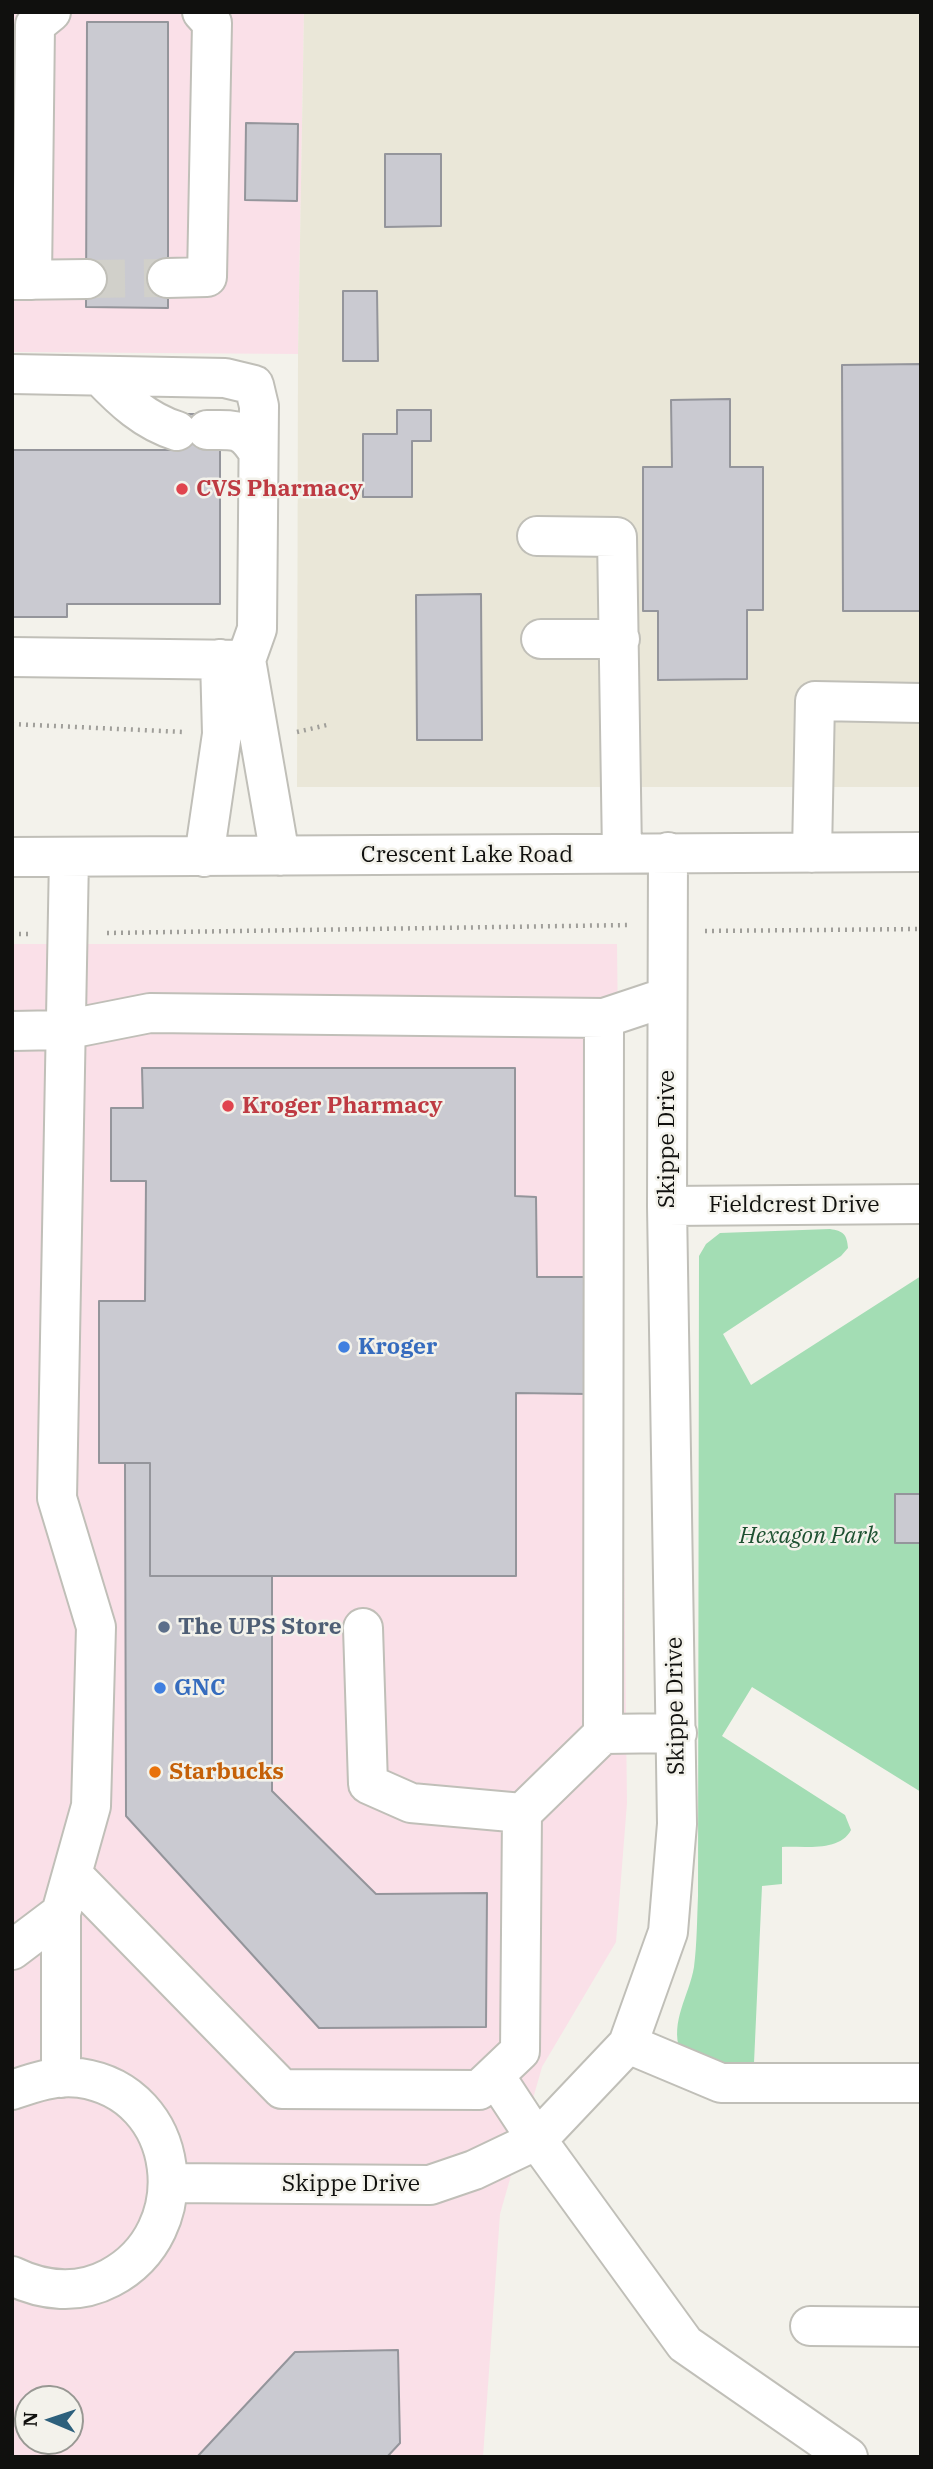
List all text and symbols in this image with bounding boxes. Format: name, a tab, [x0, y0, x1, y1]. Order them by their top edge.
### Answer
place label: CVS Pharmacy	[196, 475, 363, 503]
marker: CVS Pharmacy	[174, 481, 190, 497]
street label: Crescent Lake Road	[361, 841, 573, 869]
street label: Skippe Drive	[653, 1070, 681, 1208]
place label: Kroger Pharmacy	[242, 1092, 443, 1120]
marker: Kroger Pharmacy	[220, 1098, 236, 1114]
street label: Fieldcrest Drive	[708, 1191, 880, 1219]
place label: Kroger	[358, 1333, 437, 1361]
marker: Kroger	[336, 1339, 352, 1355]
park label: Hexagon Park	[739, 1522, 879, 1550]
place label: The UPS Store	[178, 1613, 342, 1641]
marker: The UPS Store	[156, 1619, 172, 1635]
street label: Skippe Drive	[661, 1637, 691, 1775]
place label: GNC	[174, 1674, 225, 1702]
marker: GNC	[152, 1680, 168, 1696]
place label: Starbucks	[169, 1758, 284, 1786]
marker: Starbucks	[147, 1764, 163, 1780]
street label: Skippe Drive	[282, 2170, 420, 2198]
north arrow	[14, 2385, 84, 2455]
text: N	[18, 2411, 42, 2427]

